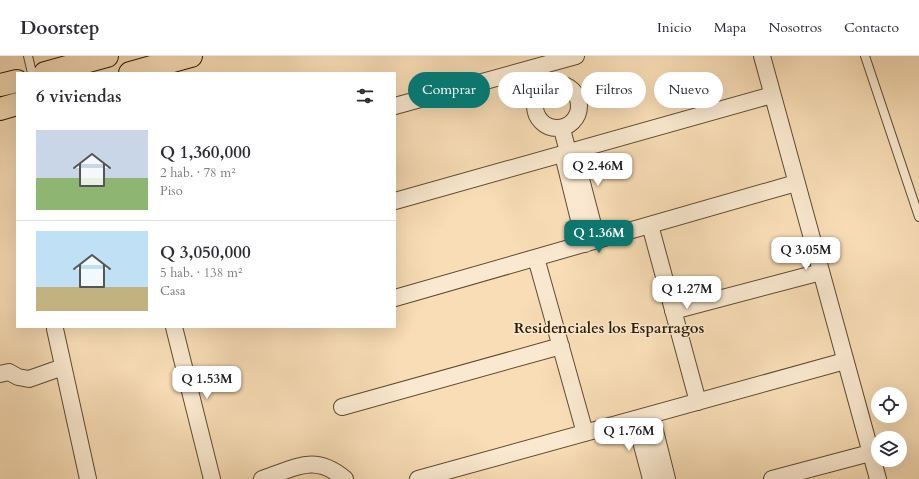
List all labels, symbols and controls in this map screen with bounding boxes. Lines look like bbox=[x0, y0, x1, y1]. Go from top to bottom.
text: Doorstep bbox=[20, 15, 100, 41]
text: Inicio bbox=[657, 18, 692, 37]
text: Mapa bbox=[714, 18, 746, 37]
text: Nosotros bbox=[768, 18, 822, 37]
text: Contacto bbox=[844, 18, 899, 37]
chip: Comprar bbox=[408, 72, 490, 108]
chip: Alquilar bbox=[498, 72, 573, 108]
chip: Filtros bbox=[581, 72, 646, 108]
chip: Nuevo bbox=[654, 72, 723, 108]
text: 6 viviendas bbox=[36, 85, 122, 108]
icon: filters bbox=[354, 85, 376, 107]
text: Q 1,360,000 bbox=[160, 141, 251, 164]
icon: home bbox=[68, 146, 116, 194]
pin: Q 2.46M bbox=[561, 153, 635, 187]
text: Q 2.46M bbox=[572, 157, 624, 175]
text: 2 hab. · 78 m² bbox=[160, 164, 236, 182]
text: Piso bbox=[160, 182, 183, 200]
pin: Q 1.36M bbox=[562, 220, 636, 254]
text: Q 1.36M bbox=[573, 224, 625, 242]
pin: Q 3.05M bbox=[769, 237, 843, 271]
text: Q 3,050,000 bbox=[160, 241, 251, 264]
text: Q 3.05M bbox=[780, 241, 832, 259]
icon: home bbox=[68, 247, 116, 295]
text: 5 hab. · 138 m² bbox=[160, 264, 242, 282]
pin: Q 1.27M bbox=[650, 276, 724, 310]
text: Q 1.27M bbox=[661, 280, 713, 298]
text: Casa bbox=[160, 282, 186, 300]
district label: Residenciales los Esparragos bbox=[514, 318, 704, 338]
pin: Q 1.53M bbox=[170, 366, 244, 400]
text: Q 1.53M bbox=[181, 370, 233, 388]
map controls bbox=[871, 387, 907, 467]
button: locate bbox=[871, 387, 907, 423]
pin: Q 1.76M bbox=[592, 418, 666, 452]
text: Q 1.76M bbox=[603, 422, 655, 440]
button: layers bbox=[871, 431, 907, 467]

